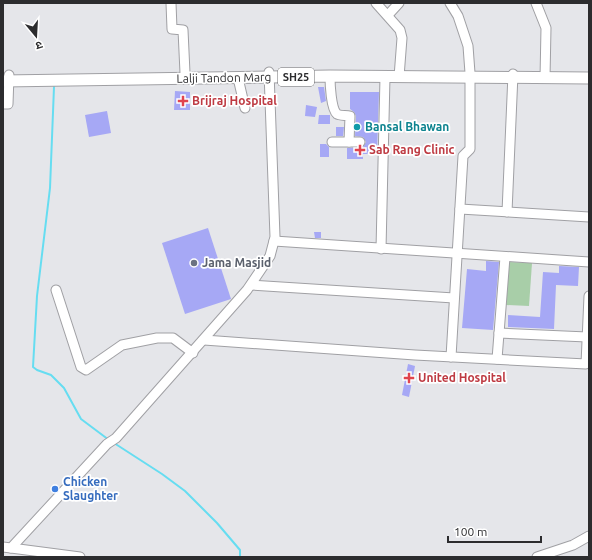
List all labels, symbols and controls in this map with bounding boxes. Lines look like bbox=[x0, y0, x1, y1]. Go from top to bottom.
north arrow bbox=[16, 16, 56, 56]
text: उ bbox=[34, 39, 44, 52]
road number: SH25 bbox=[278, 68, 314, 86]
street label: Lalji Tandon Marg bbox=[176, 70, 272, 85]
place label: Brijraj Hospital bbox=[192, 94, 277, 107]
marker: Brijraj Hospital bbox=[177, 95, 189, 107]
place label: Bansal Bhawan bbox=[365, 120, 449, 133]
marker: Bansal Bhawan bbox=[352, 122, 362, 132]
place label: Sab Rang Clinic bbox=[369, 143, 455, 156]
marker: Sab Rang Clinic bbox=[354, 144, 366, 156]
place label: Jama Masjid bbox=[202, 256, 271, 269]
marker: Jama Masjid bbox=[189, 258, 199, 268]
place label: United Hospital bbox=[418, 371, 506, 384]
marker: United Hospital bbox=[403, 372, 415, 384]
place label: Chicken Slaughter bbox=[63, 475, 118, 502]
marker: Chicken Slaughter bbox=[50, 484, 60, 494]
scale bar bbox=[448, 518, 541, 544]
text: 100 m bbox=[454, 525, 487, 538]

